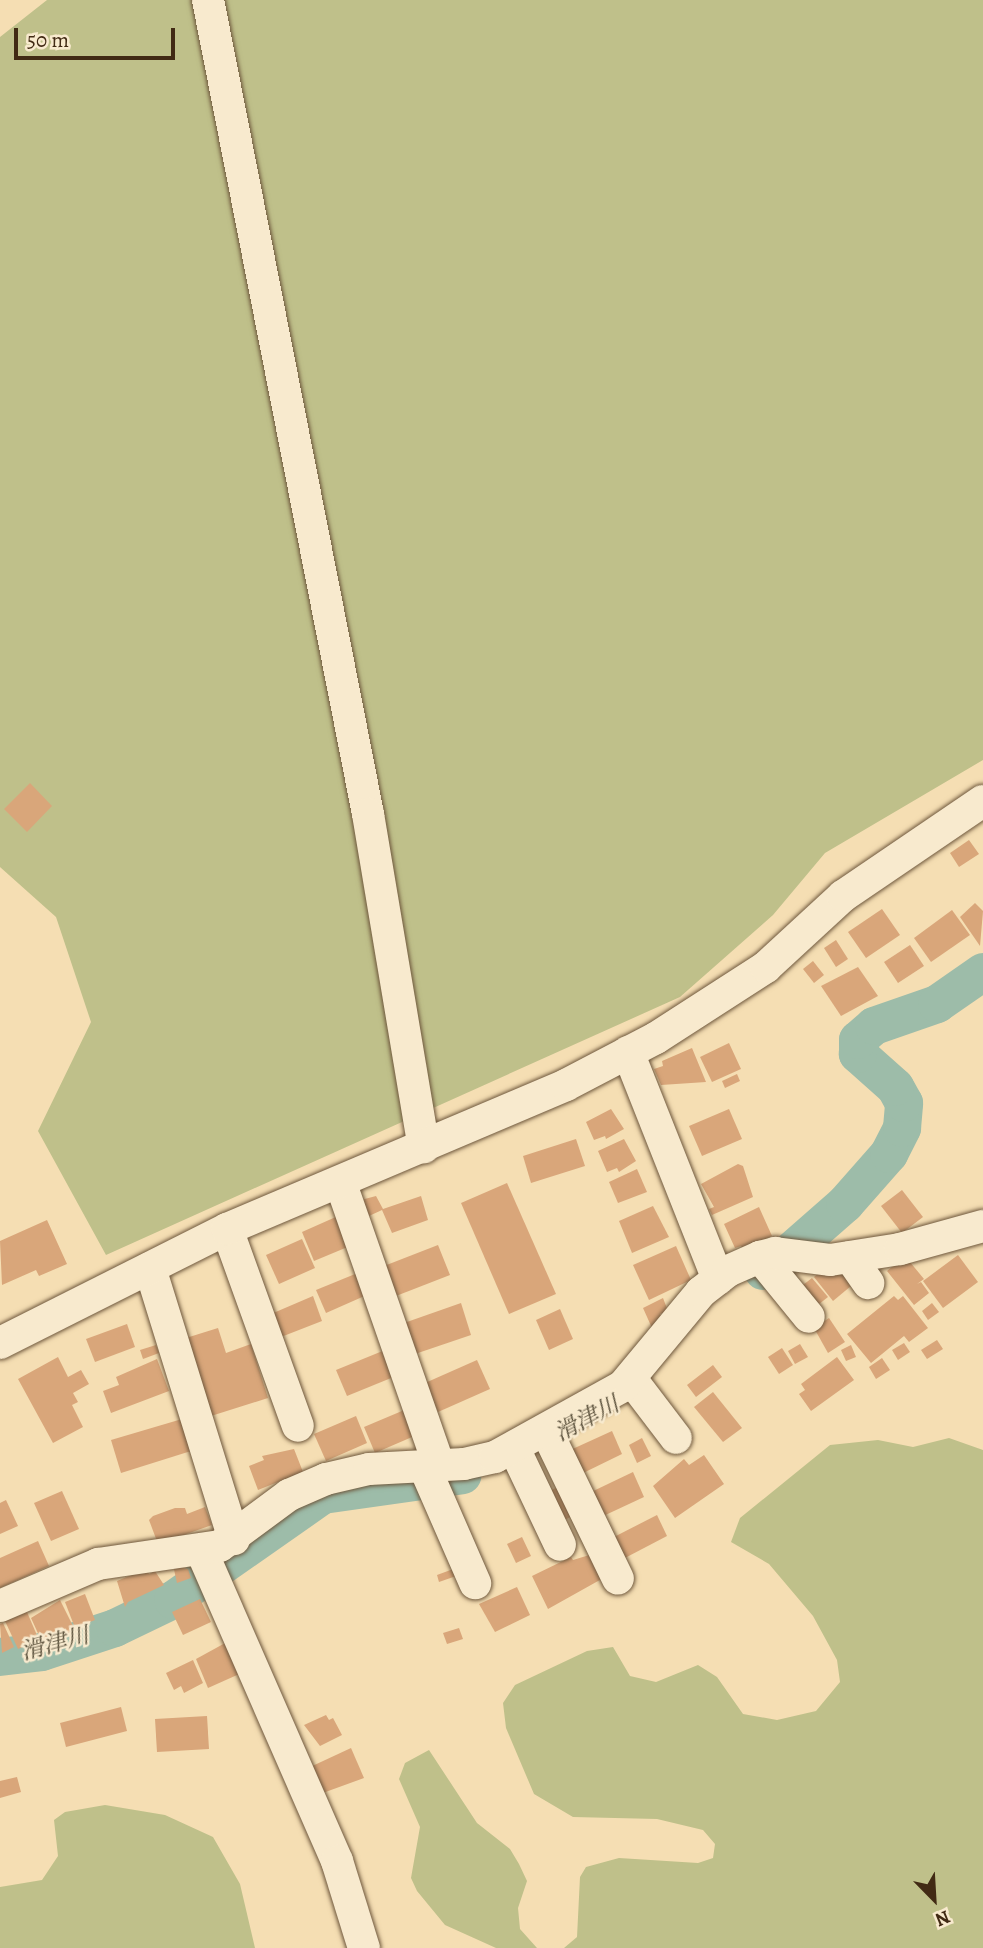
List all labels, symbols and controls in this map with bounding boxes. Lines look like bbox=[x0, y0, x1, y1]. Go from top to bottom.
scale bar bbox=[18, 14, 178, 58]
text: 50 m bbox=[27, 26, 69, 54]
water label: 滑津川 bbox=[550, 1391, 624, 1447]
water label: 滑津川 bbox=[18, 1622, 92, 1666]
north arrow bbox=[899, 1864, 969, 1934]
text: N bbox=[931, 1903, 954, 1933]

